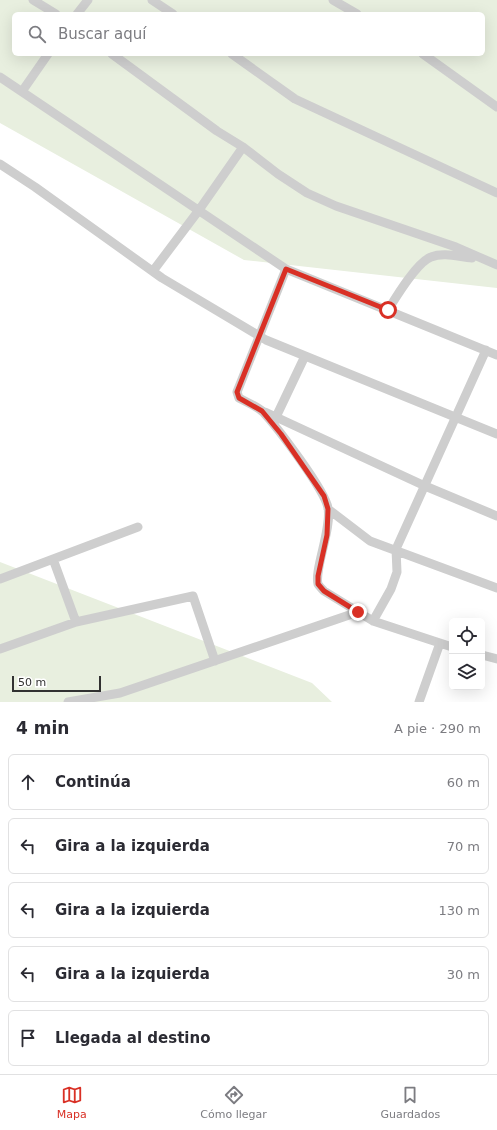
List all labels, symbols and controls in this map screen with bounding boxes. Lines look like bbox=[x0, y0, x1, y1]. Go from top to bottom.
search box bbox=[12, 12, 485, 56]
icon: search bbox=[26, 23, 48, 45]
text: Buscar aquí bbox=[58, 25, 146, 43]
route start bbox=[379, 301, 397, 319]
route end bbox=[349, 603, 367, 621]
map controls bbox=[449, 618, 485, 690]
button: locate bbox=[449, 618, 485, 654]
button: layers bbox=[449, 654, 485, 690]
scale bar bbox=[12, 674, 101, 693]
text: 50 m bbox=[18, 676, 46, 689]
text: 4 min bbox=[16, 718, 69, 738]
text: A pie · 290 m bbox=[394, 721, 481, 736]
icon: ahead bbox=[17, 771, 39, 793]
text: Continúa bbox=[55, 773, 131, 791]
text: 60 m bbox=[447, 775, 480, 790]
icon: left bbox=[17, 835, 39, 857]
text: Gira a la izquierda bbox=[55, 837, 210, 855]
text: 70 m bbox=[447, 839, 480, 854]
icon: left bbox=[17, 899, 39, 921]
text: Gira a la izquierda bbox=[55, 901, 210, 919]
text: 130 m bbox=[438, 903, 480, 918]
icon: left bbox=[17, 963, 39, 985]
text: Gira a la izquierda bbox=[55, 965, 210, 983]
text: 30 m bbox=[447, 967, 480, 982]
icon: arrive bbox=[17, 1027, 39, 1049]
text: Llegada al destino bbox=[55, 1029, 210, 1047]
tab: Mapa bbox=[57, 1084, 87, 1121]
tab: Cómo llegar bbox=[200, 1084, 267, 1121]
tab: Guardados bbox=[380, 1084, 440, 1121]

